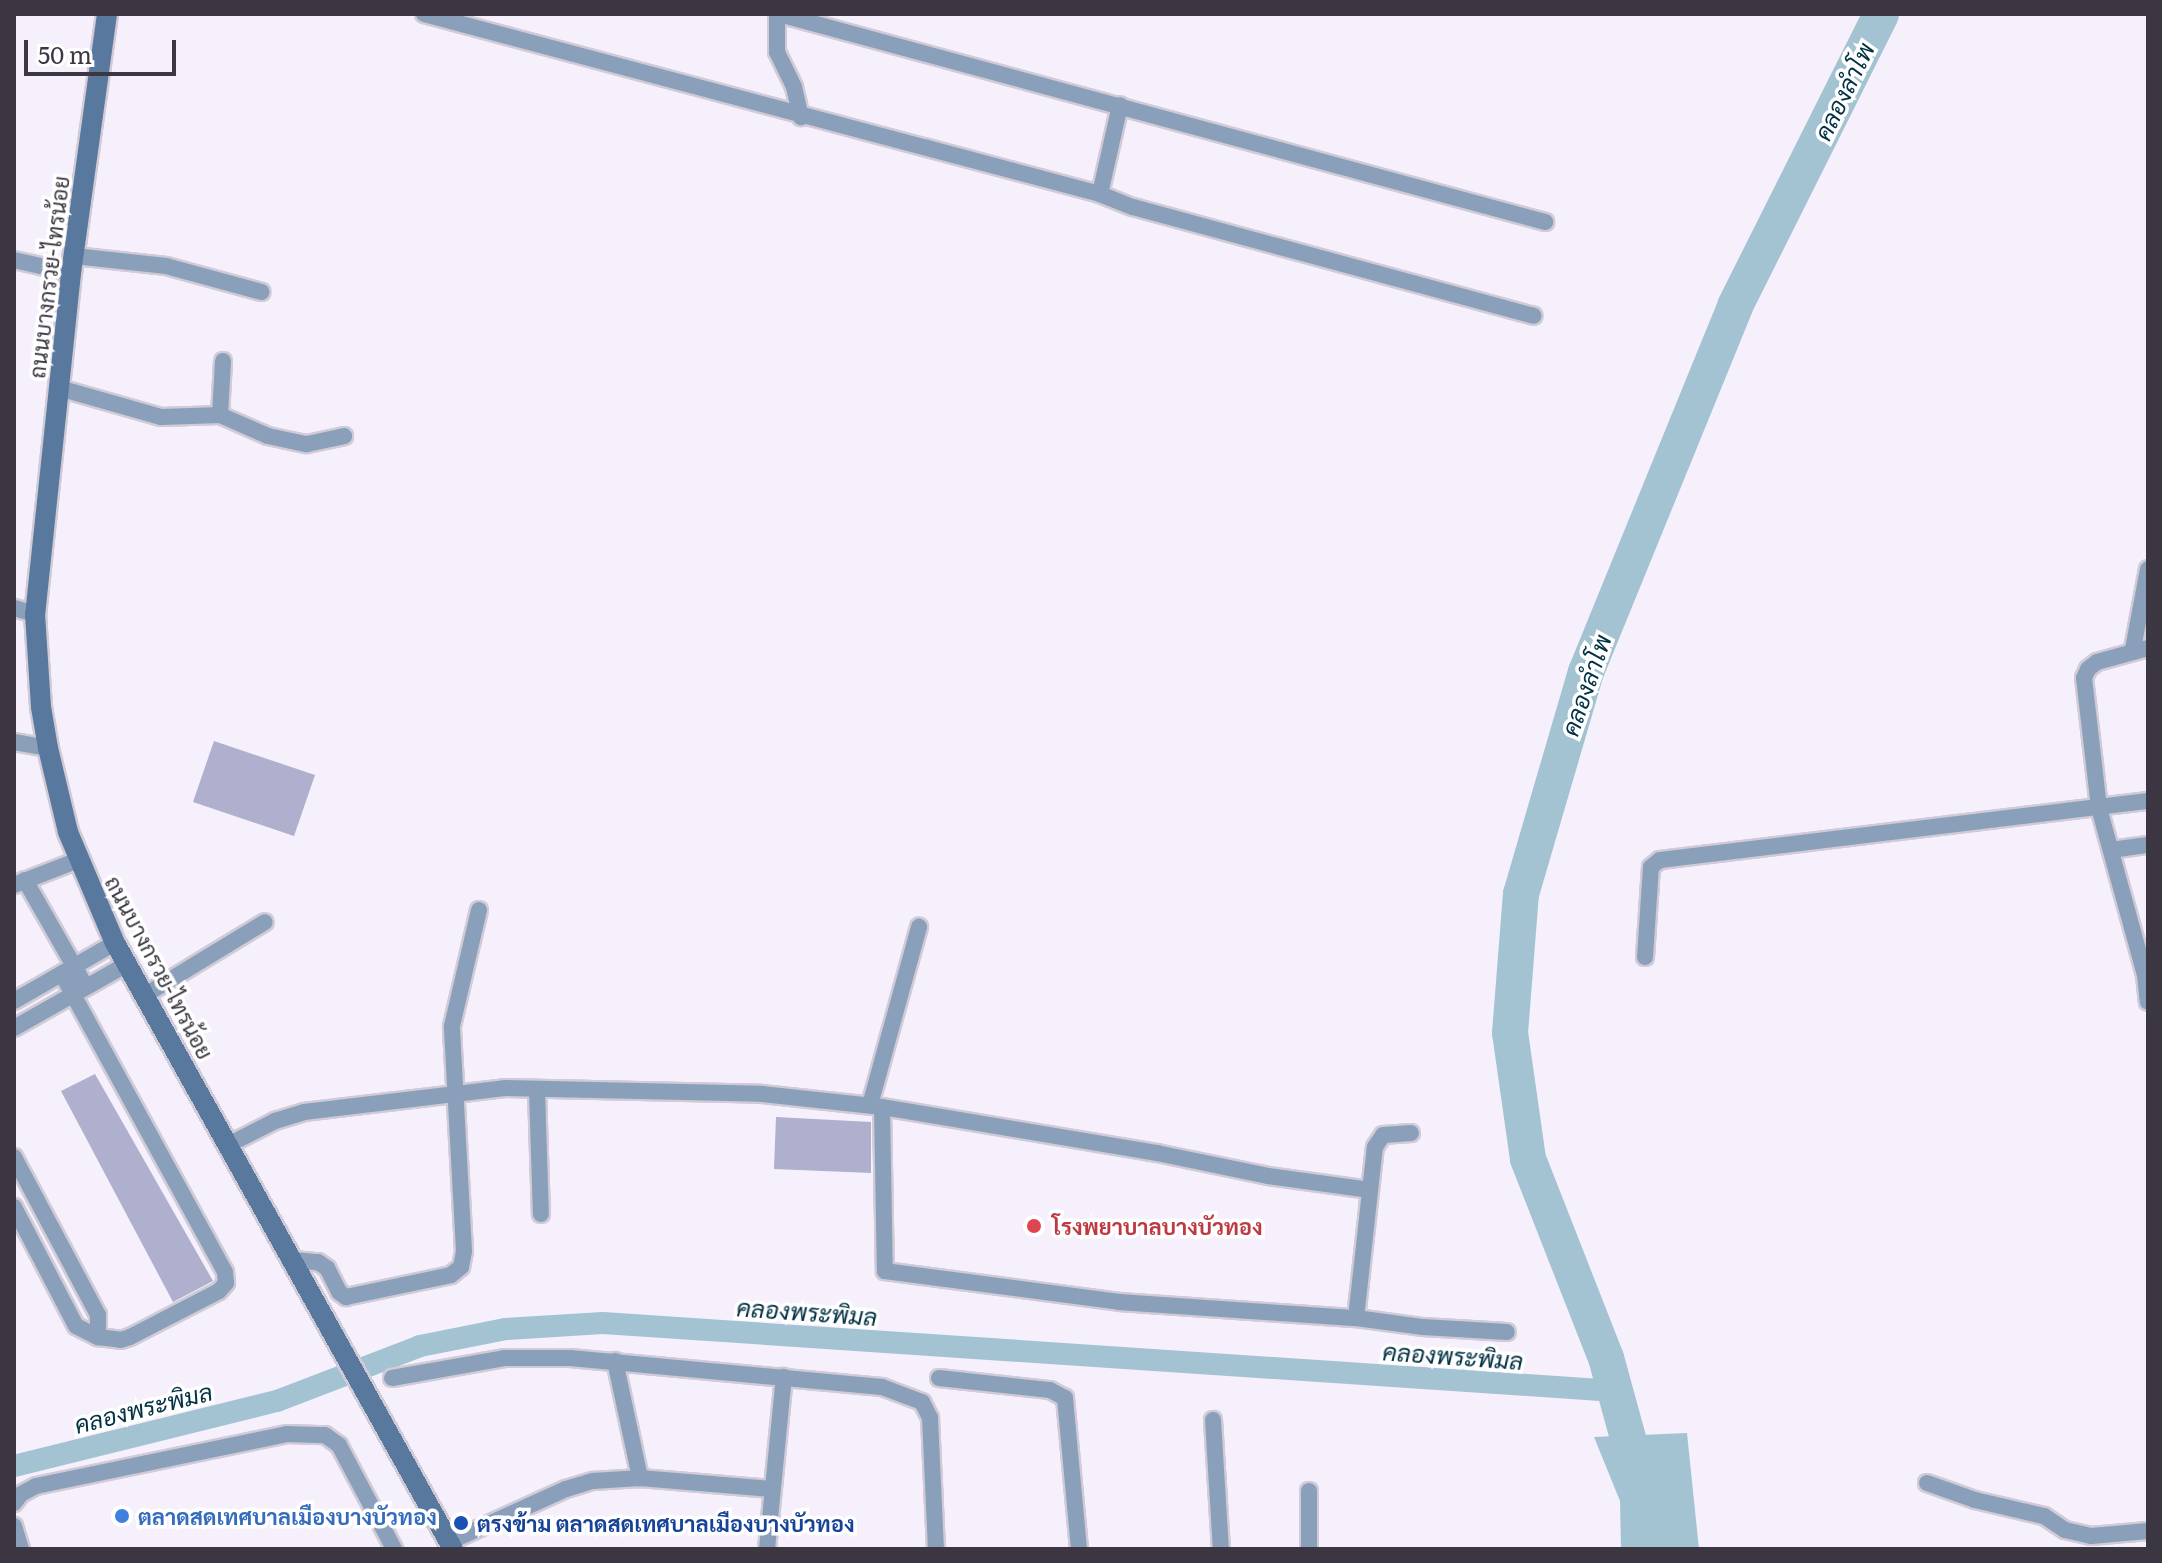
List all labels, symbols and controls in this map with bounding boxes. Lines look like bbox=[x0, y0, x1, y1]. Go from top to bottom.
scale bar bbox=[28, 24, 180, 74]
text: 50 m bbox=[38, 36, 92, 71]
water label: คลองลำโพ bbox=[1807, 37, 1879, 145]
street label: ถนนบางกรวย-ไทรน้อย bbox=[22, 174, 74, 380]
water label: คลองลำโพ bbox=[1554, 631, 1616, 739]
street label: ถนนบางกรวย-ไทรน้อย bbox=[101, 871, 219, 1063]
place label: โรงพยาบาลบางบัวทอง bbox=[1052, 1213, 1263, 1239]
marker: โรงพยาบาลบางบัวทอง bbox=[1023, 1215, 1045, 1237]
water label: คลองพระพิมล bbox=[736, 1292, 878, 1330]
water label: คลองพระพิมล bbox=[1382, 1336, 1524, 1374]
water label: คลองพระพิมล bbox=[71, 1376, 215, 1438]
place label: ตลาดสดเทศบาลเมืองบางบัวทอง bbox=[138, 1503, 437, 1529]
marker: ตลาดสดเทศบาลเมืองบางบัวทอง bbox=[113, 1507, 131, 1525]
place label: ตรงข้าม ตลาดสดเทศบาลเมืองบางบัวทอง bbox=[477, 1510, 855, 1536]
marker: ตรงข้าม ตลาดสดเทศบาลเมืองบางบัวทอง bbox=[452, 1514, 470, 1532]

